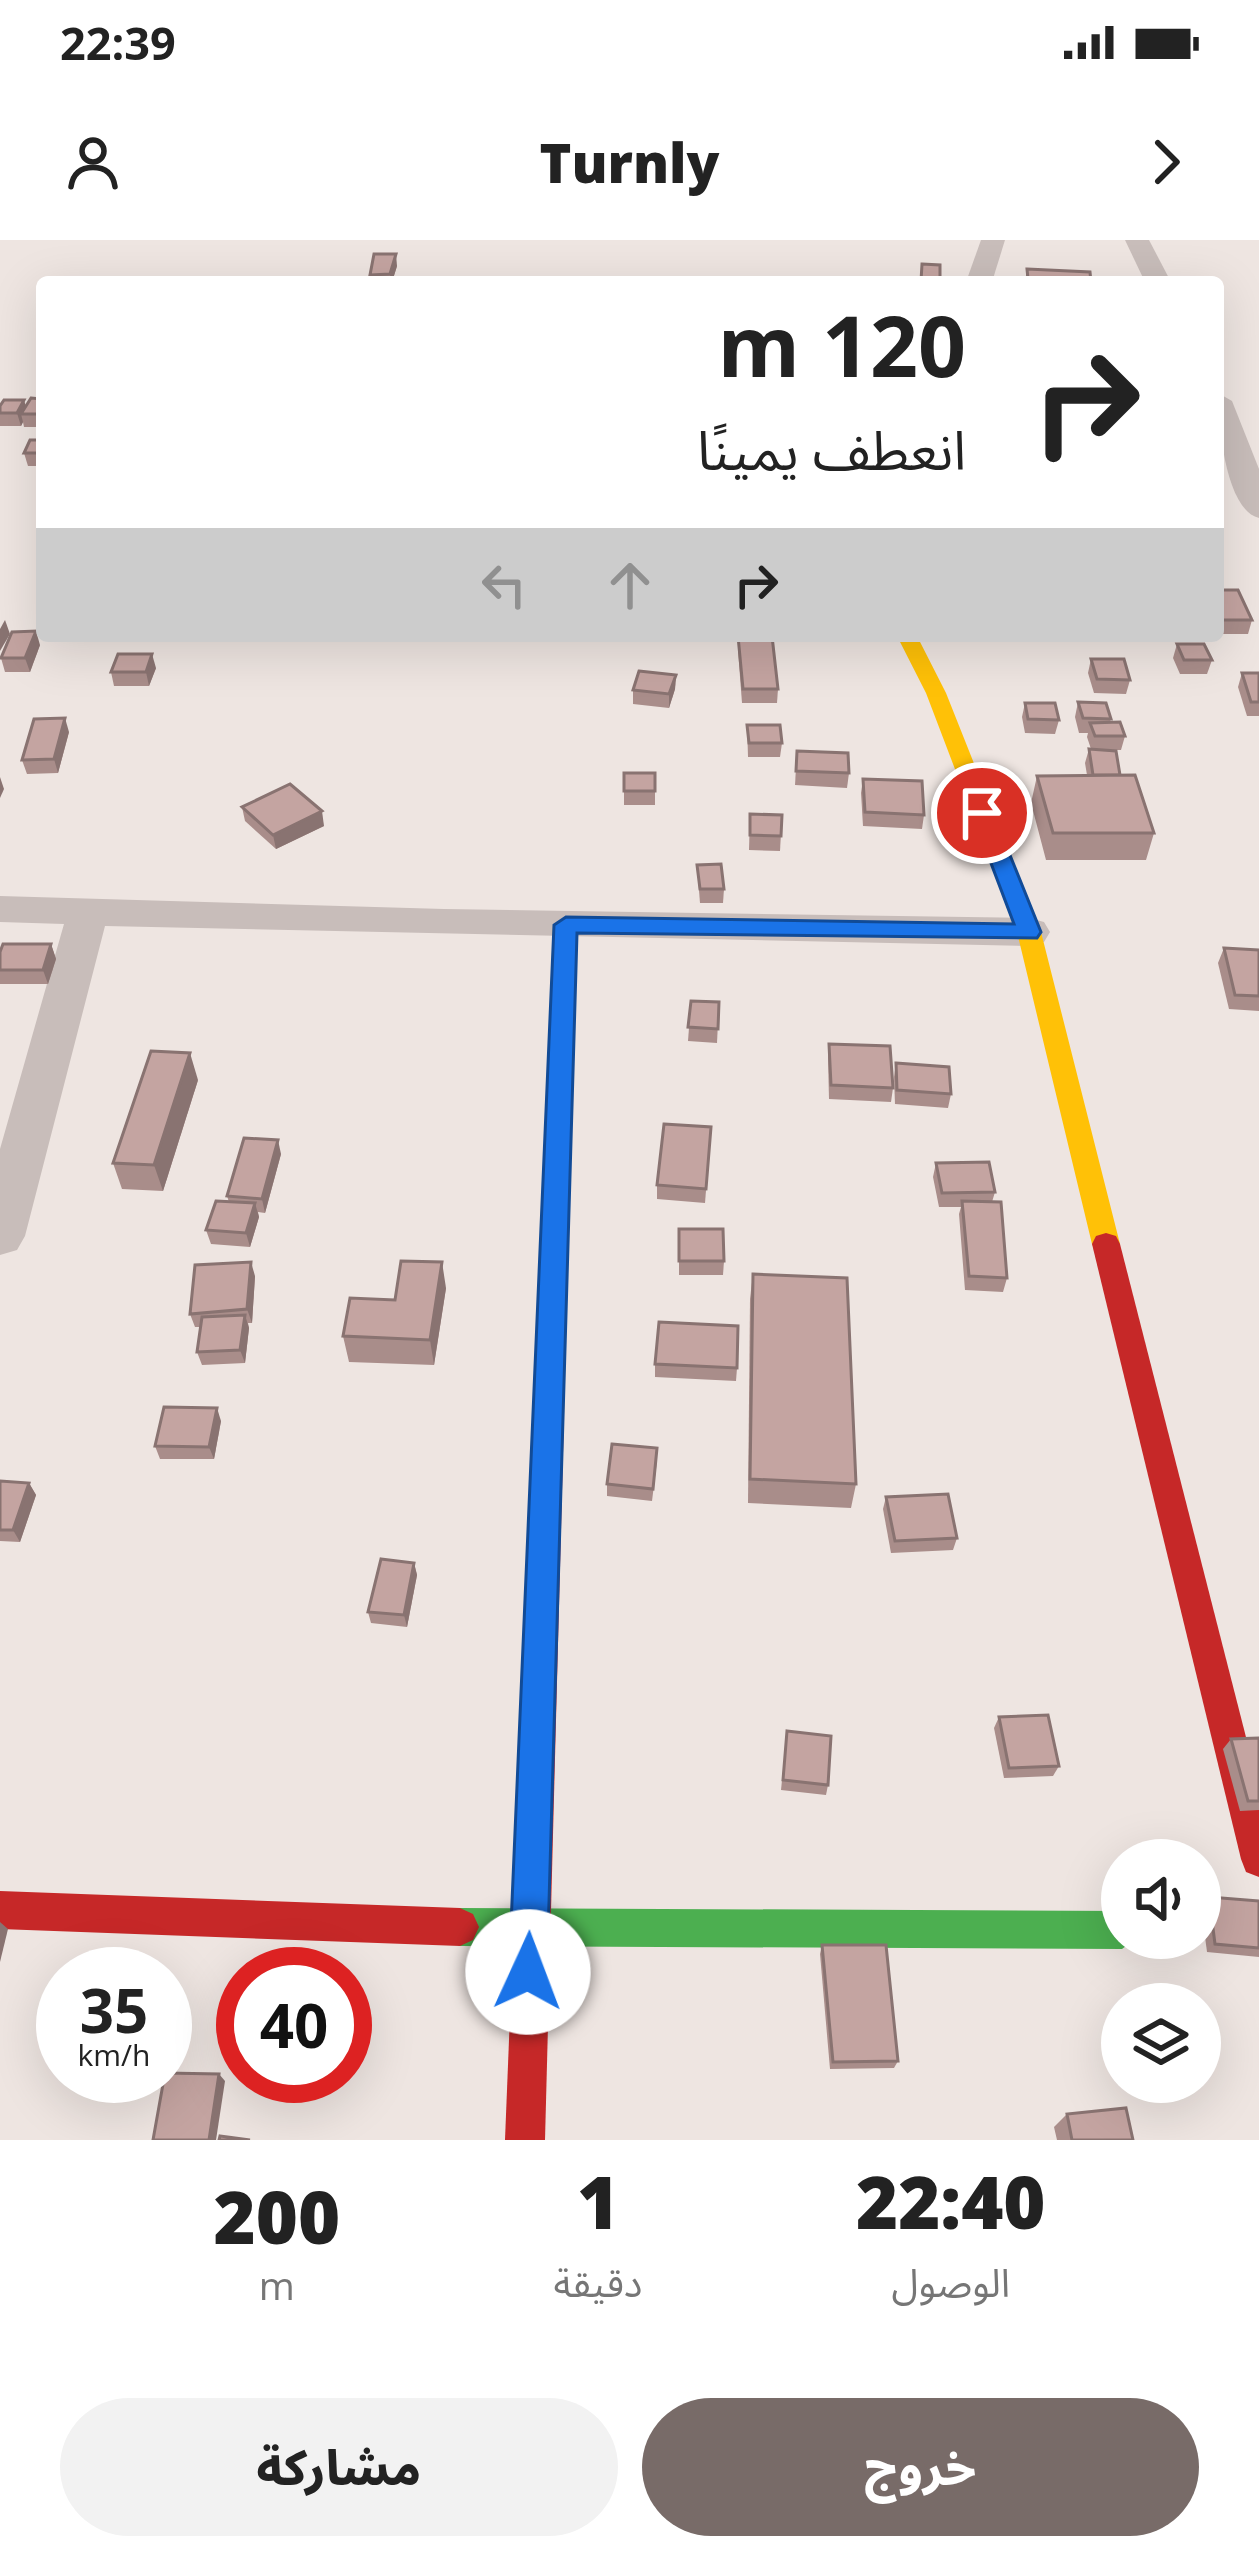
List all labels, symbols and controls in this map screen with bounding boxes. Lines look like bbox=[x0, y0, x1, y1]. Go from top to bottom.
text: 22:39 bbox=[60, 12, 176, 73]
text: Turnly bbox=[540, 125, 720, 199]
icon: person bbox=[60, 129, 126, 195]
icon: forward bbox=[1133, 129, 1199, 195]
text: 120 m bbox=[718, 287, 966, 402]
icon: right bbox=[1008, 324, 1164, 480]
text: انعطف يمينًا bbox=[697, 412, 966, 486]
icon: left bbox=[471, 552, 537, 618]
icon: ahead bbox=[597, 552, 663, 618]
icon: right bbox=[723, 552, 789, 618]
pin bbox=[931, 762, 1033, 864]
icon: arrive bbox=[949, 780, 1015, 846]
map controls bbox=[1101, 1839, 1221, 2103]
button: sound bbox=[1101, 1839, 1221, 1959]
position arrow bbox=[465, 1909, 591, 2035]
speed limit sign: 40 bbox=[216, 1947, 372, 2103]
text: 35 bbox=[80, 1969, 148, 2051]
button: layers bbox=[1101, 1983, 1221, 2103]
text: km/h bbox=[78, 2034, 150, 2075]
text: 1 bbox=[577, 2152, 619, 2250]
text: 22:40 bbox=[856, 2152, 1046, 2250]
text: 200 bbox=[214, 2167, 340, 2265]
text: دقيقة bbox=[554, 2255, 642, 2308]
text: الوصول bbox=[891, 2255, 1010, 2308]
text: m bbox=[259, 2258, 295, 2311]
button: مشاركة bbox=[60, 2398, 618, 2536]
button: خروج bbox=[642, 2398, 1199, 2536]

